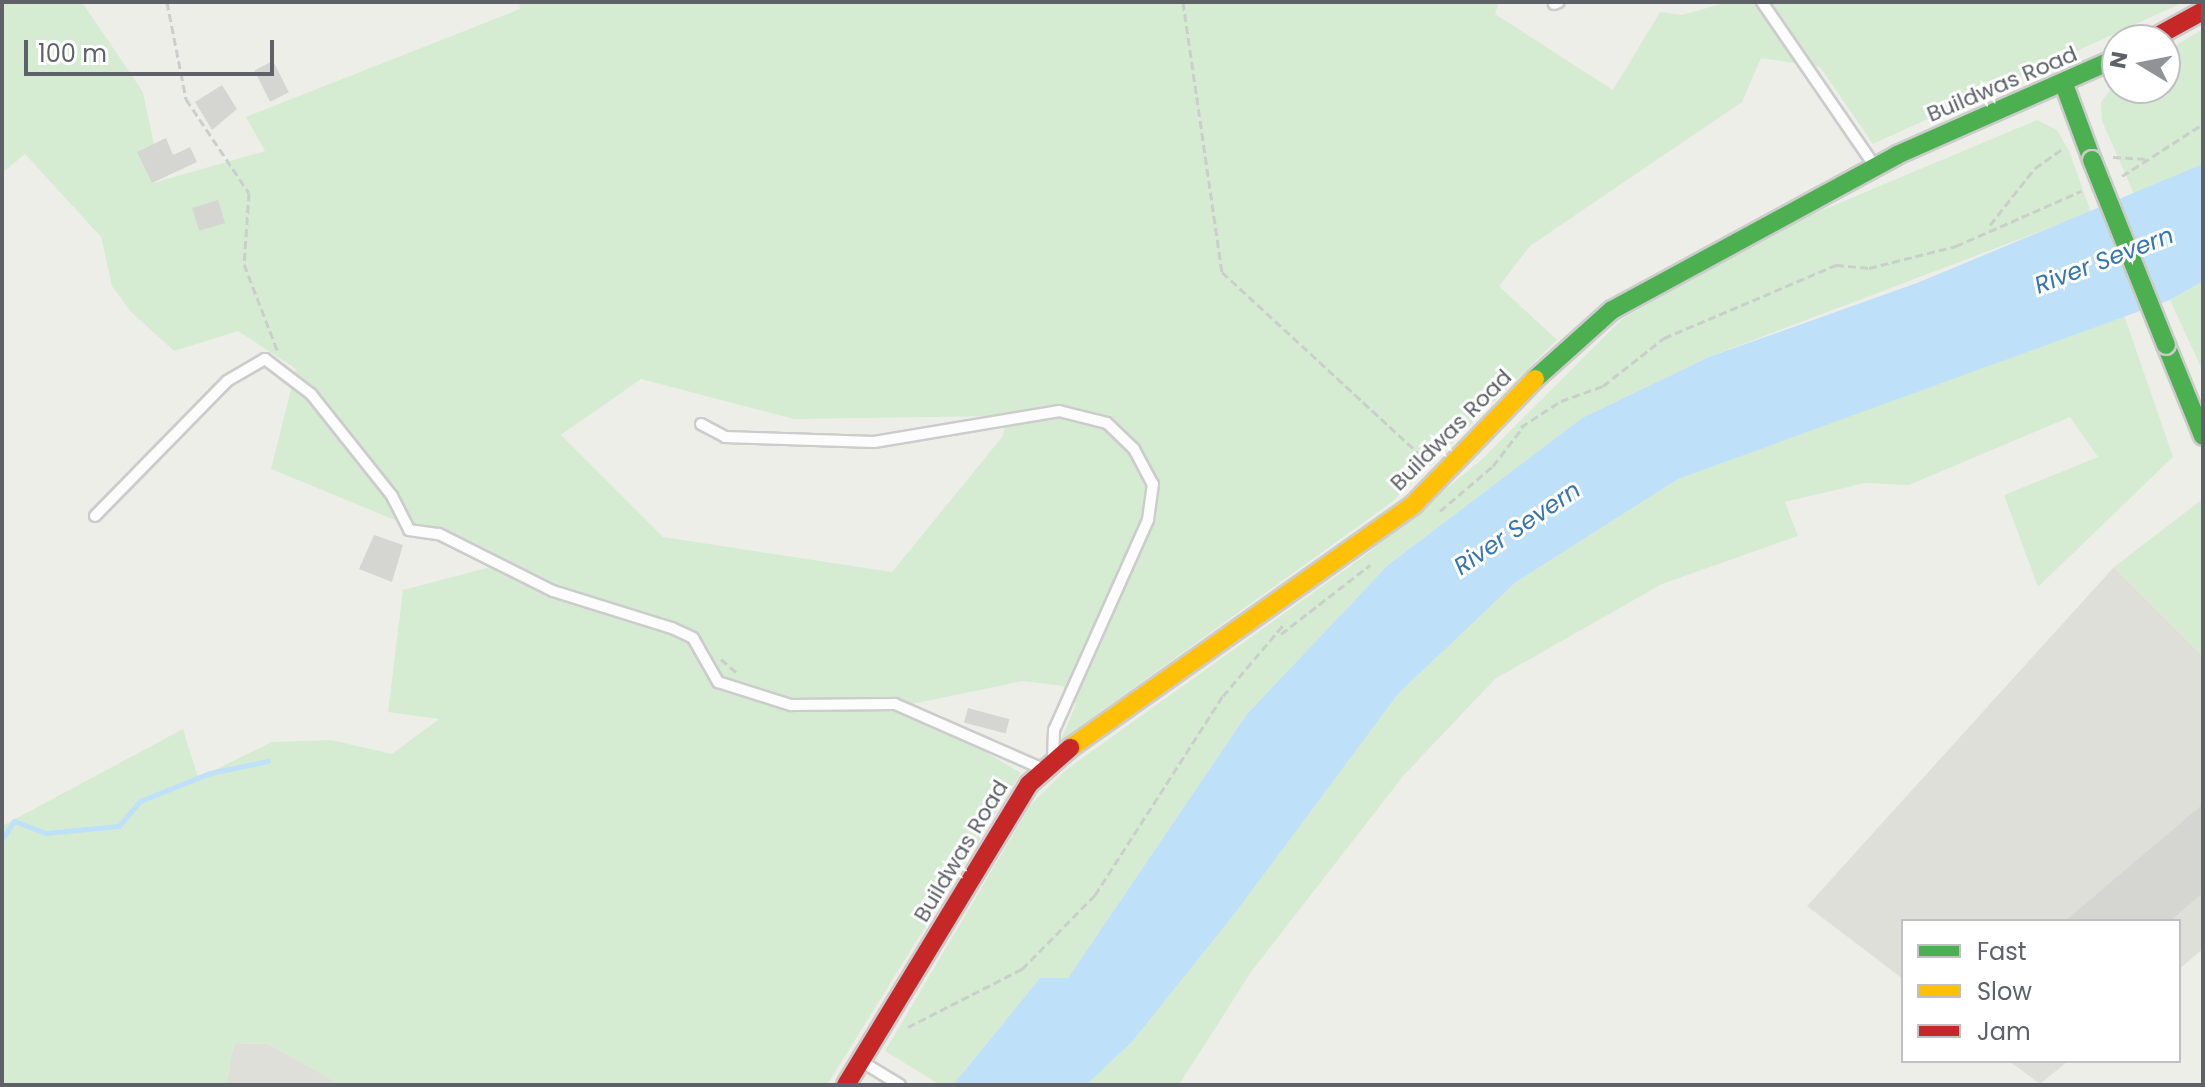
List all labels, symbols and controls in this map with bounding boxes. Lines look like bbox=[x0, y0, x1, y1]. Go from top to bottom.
scale bar bbox=[28, 24, 278, 74]
north arrow bbox=[2101, 24, 2181, 104]
text: 100 m bbox=[38, 37, 107, 70]
street label: Buildwas Road bbox=[1923, 40, 2081, 128]
text: N bbox=[2102, 49, 2136, 71]
water label: River Severn bbox=[2030, 220, 2178, 300]
street label: Buildwas Road bbox=[1385, 364, 1517, 496]
water label: River Severn bbox=[1448, 475, 1586, 581]
street label: Buildwas Road bbox=[908, 775, 1014, 927]
legend bbox=[1901, 919, 2181, 1063]
text: Fast bbox=[1977, 935, 2027, 968]
text: Slow bbox=[1977, 975, 2032, 1008]
text: Jam bbox=[1977, 1015, 2031, 1048]

